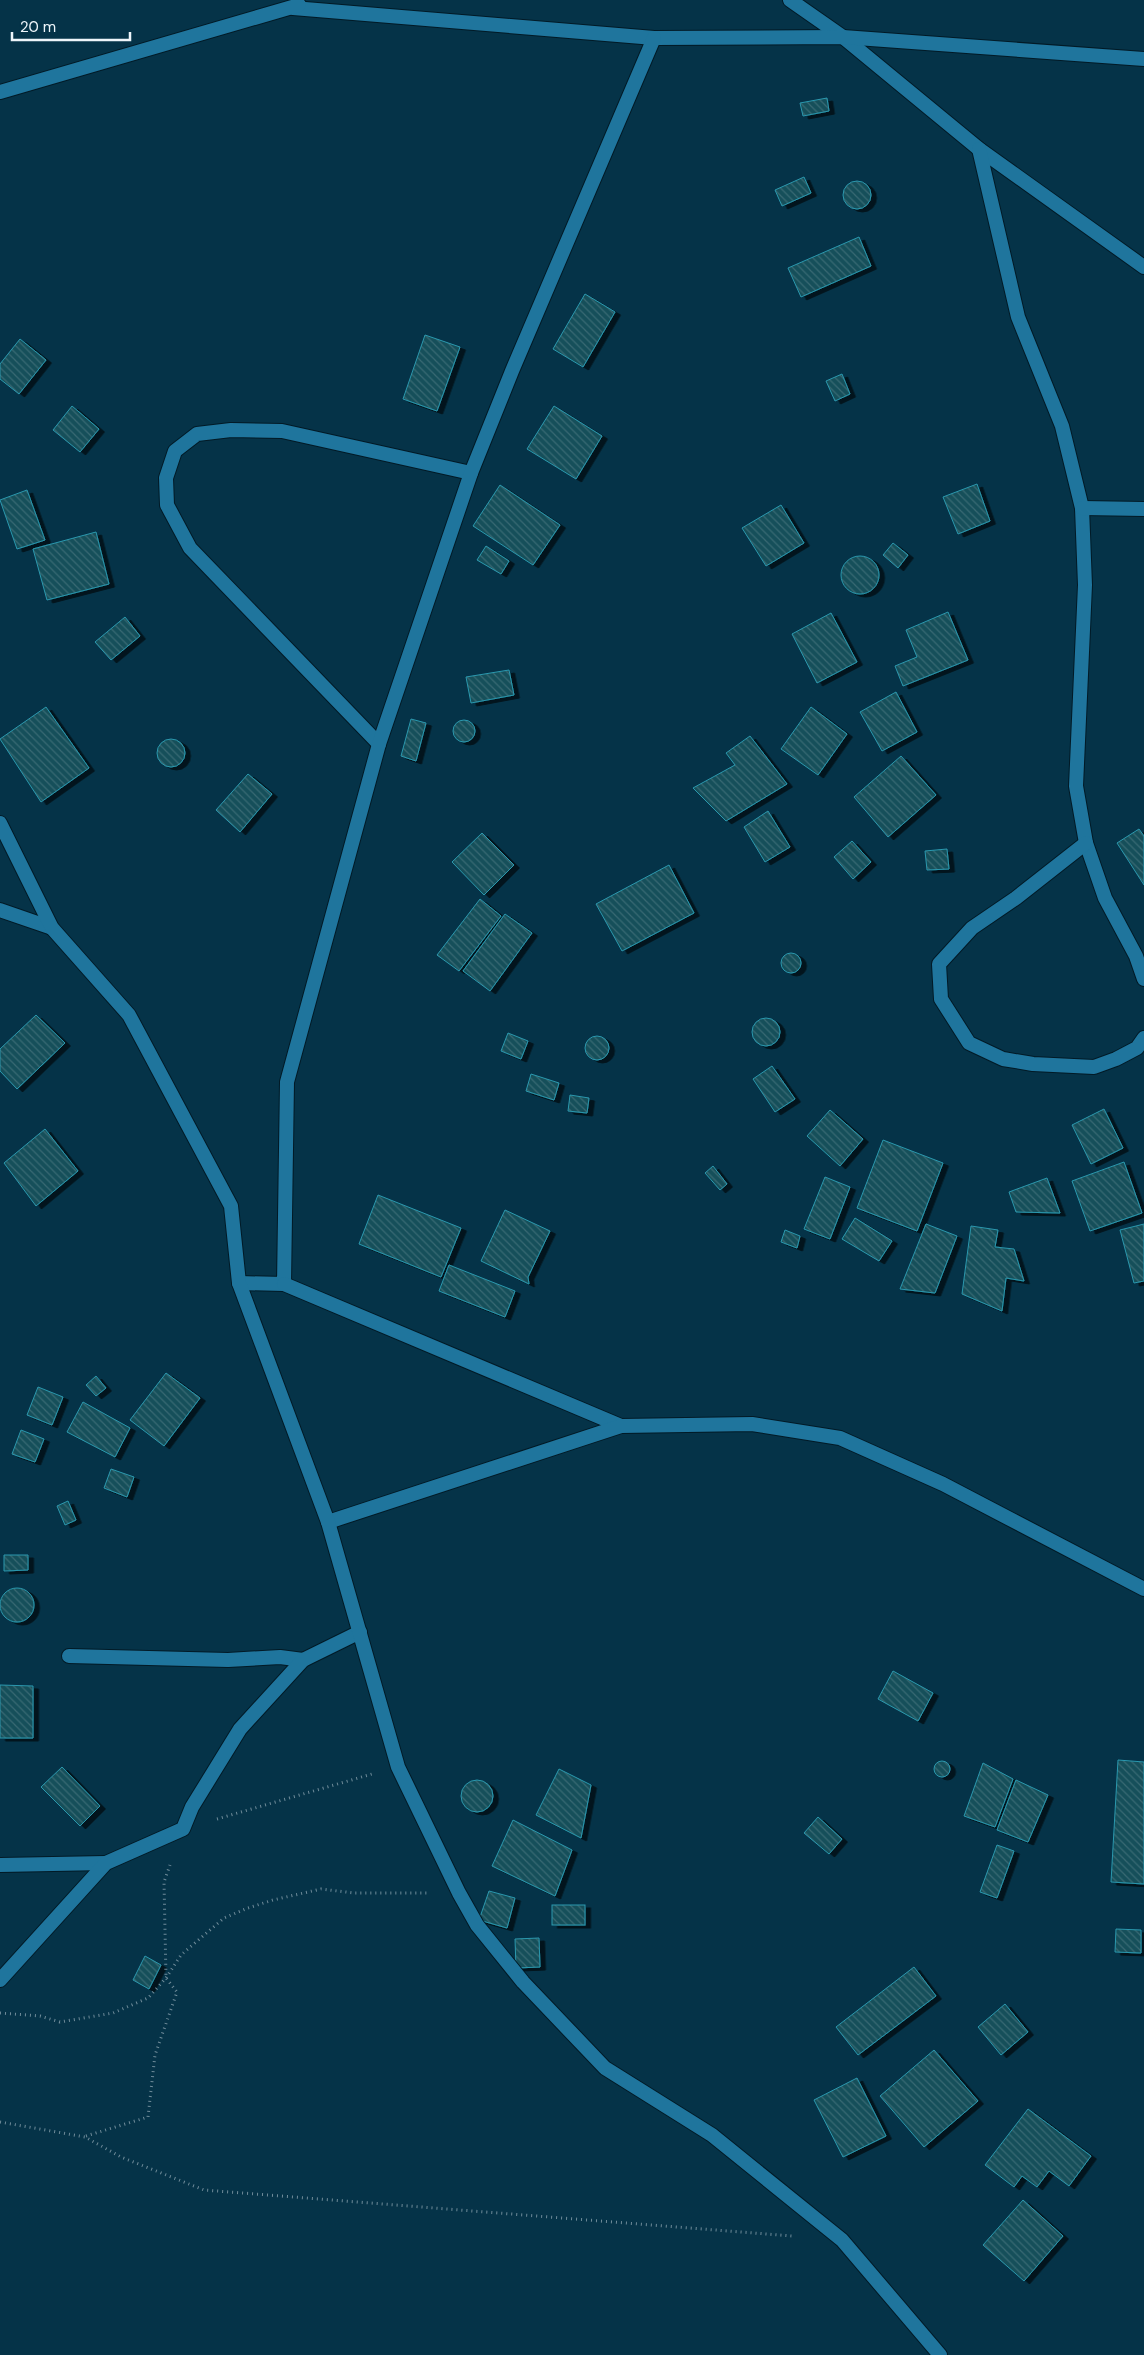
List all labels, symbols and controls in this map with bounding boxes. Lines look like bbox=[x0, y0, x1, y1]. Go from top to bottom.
scale bar bbox=[12, 10, 130, 42]
text: 20 m bbox=[20, 17, 56, 37]

